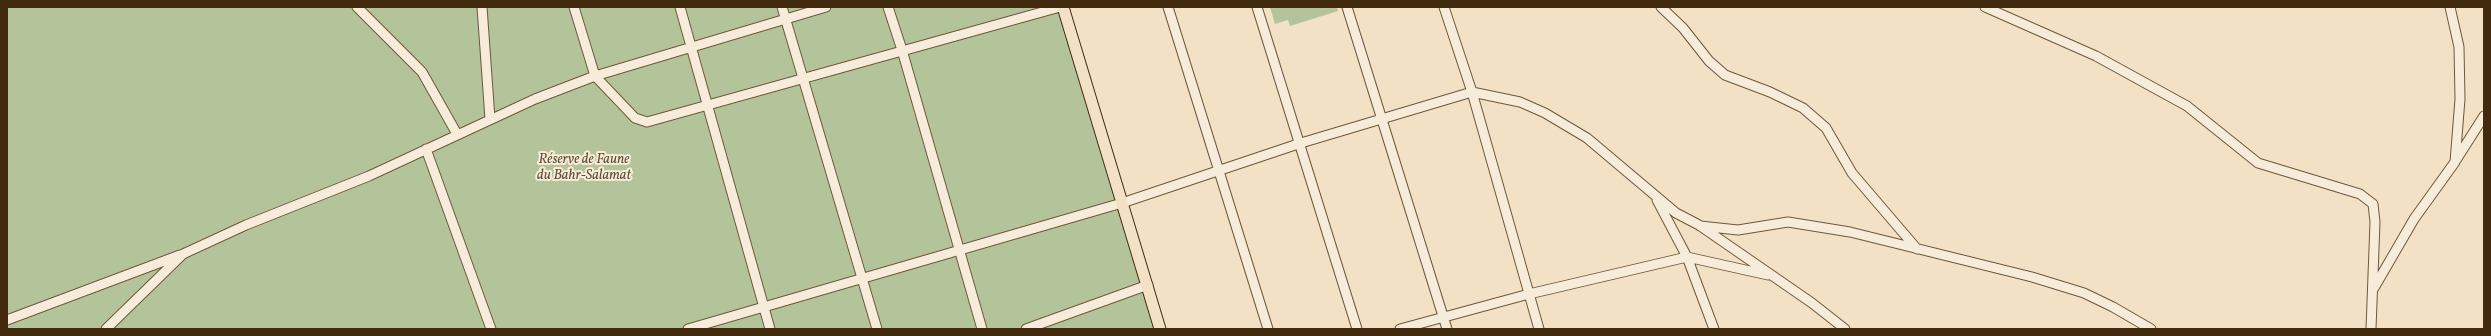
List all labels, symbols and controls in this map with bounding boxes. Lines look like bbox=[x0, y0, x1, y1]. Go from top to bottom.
park label: Réserve de Faune du Bahr-Salamat bbox=[537, 152, 631, 184]

